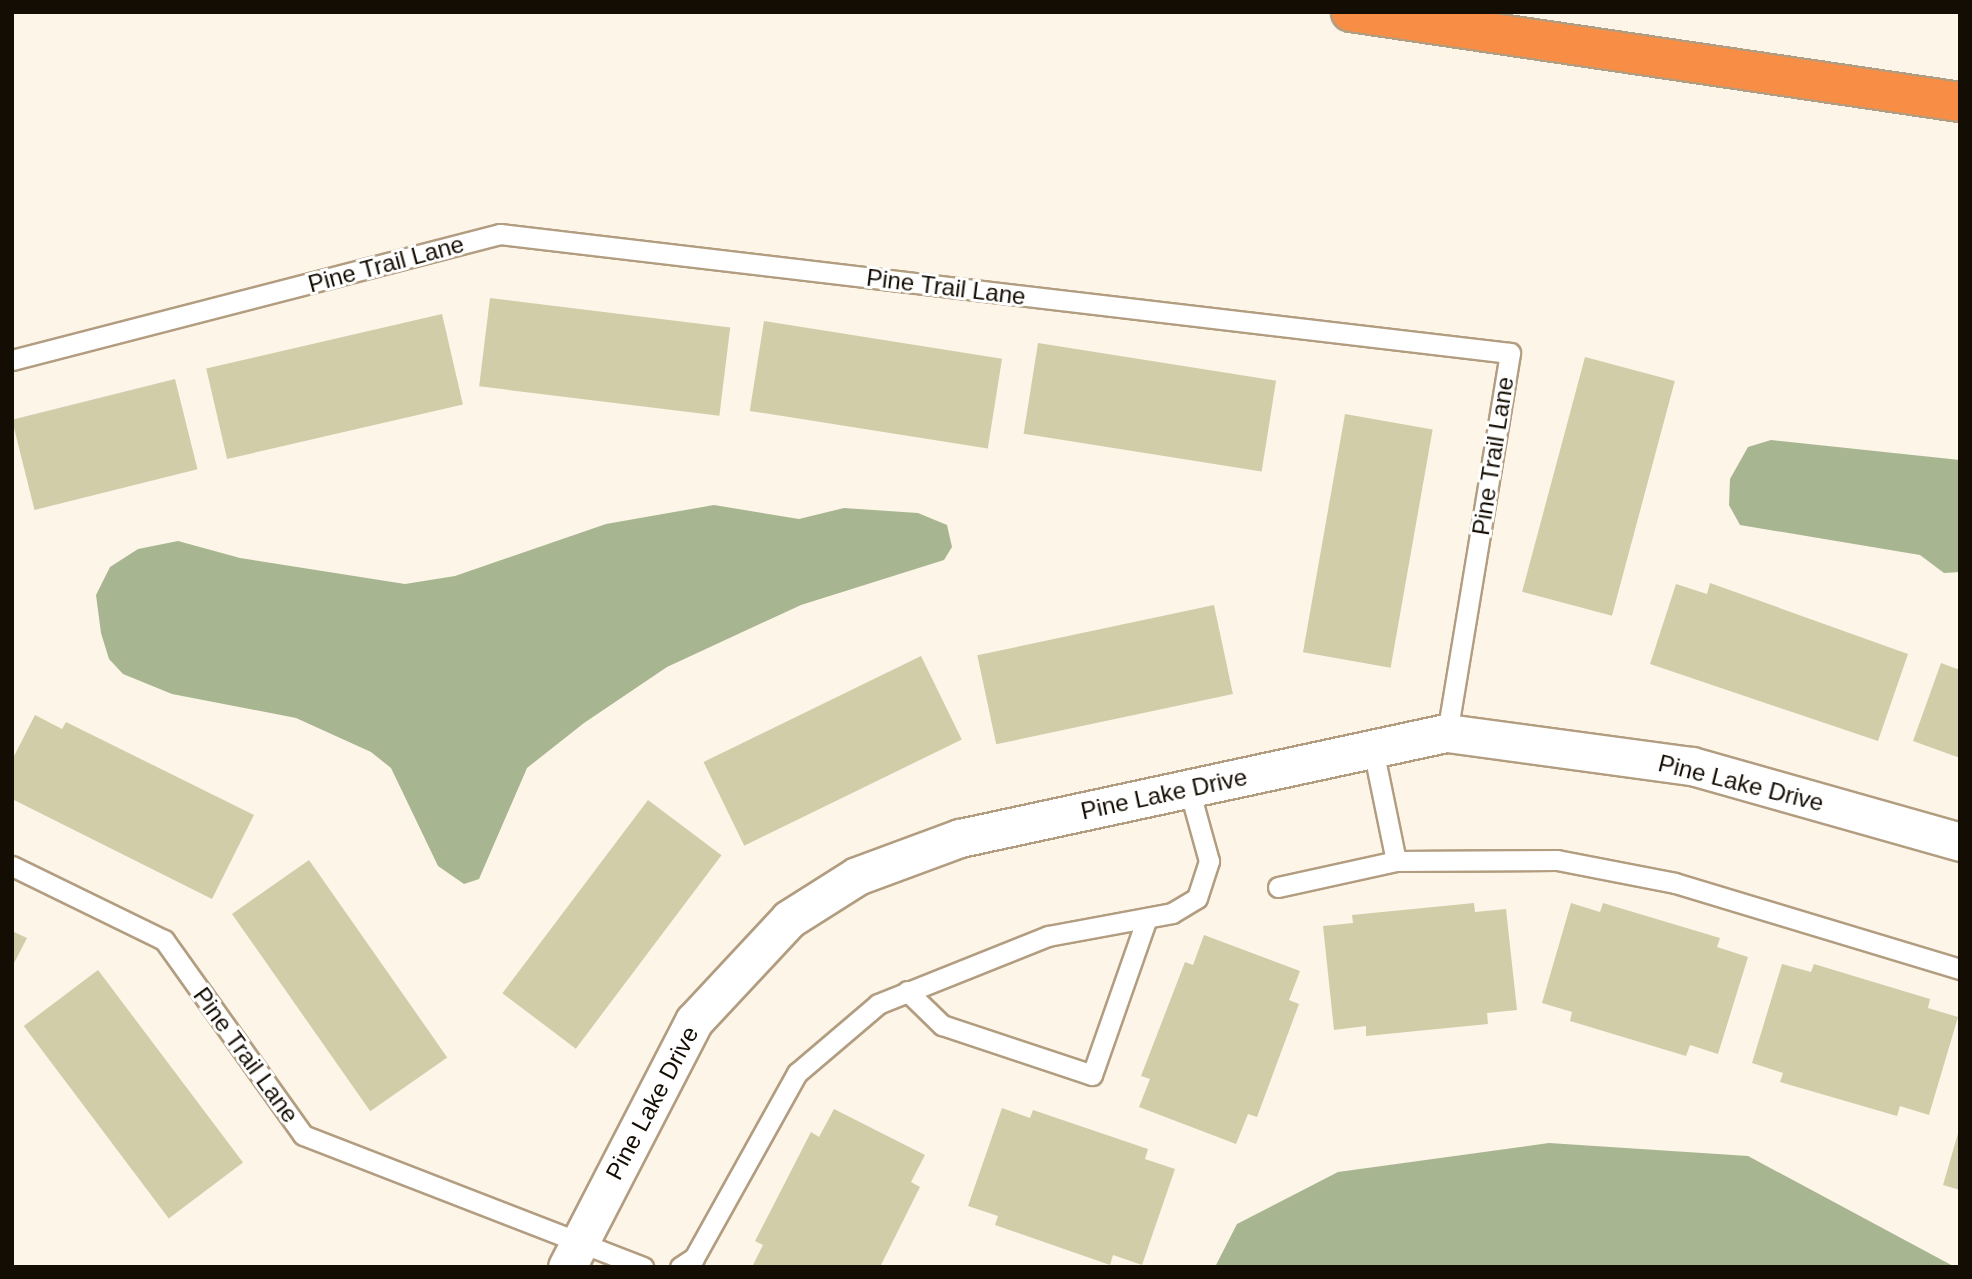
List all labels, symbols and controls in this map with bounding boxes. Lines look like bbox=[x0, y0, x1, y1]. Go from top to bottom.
street label: Pine Trail Lane bbox=[305, 229, 467, 299]
street label: Pine Trail Lane bbox=[865, 263, 1027, 311]
street label: Pine Trail Lane bbox=[1466, 374, 1520, 538]
street label: Pine Lake Drive bbox=[1655, 749, 1827, 817]
street label: Pine Lake Drive bbox=[1078, 762, 1250, 826]
street label: Pine Trail Lane bbox=[187, 982, 305, 1128]
street label: Pine Lake Drive bbox=[600, 1021, 704, 1185]

